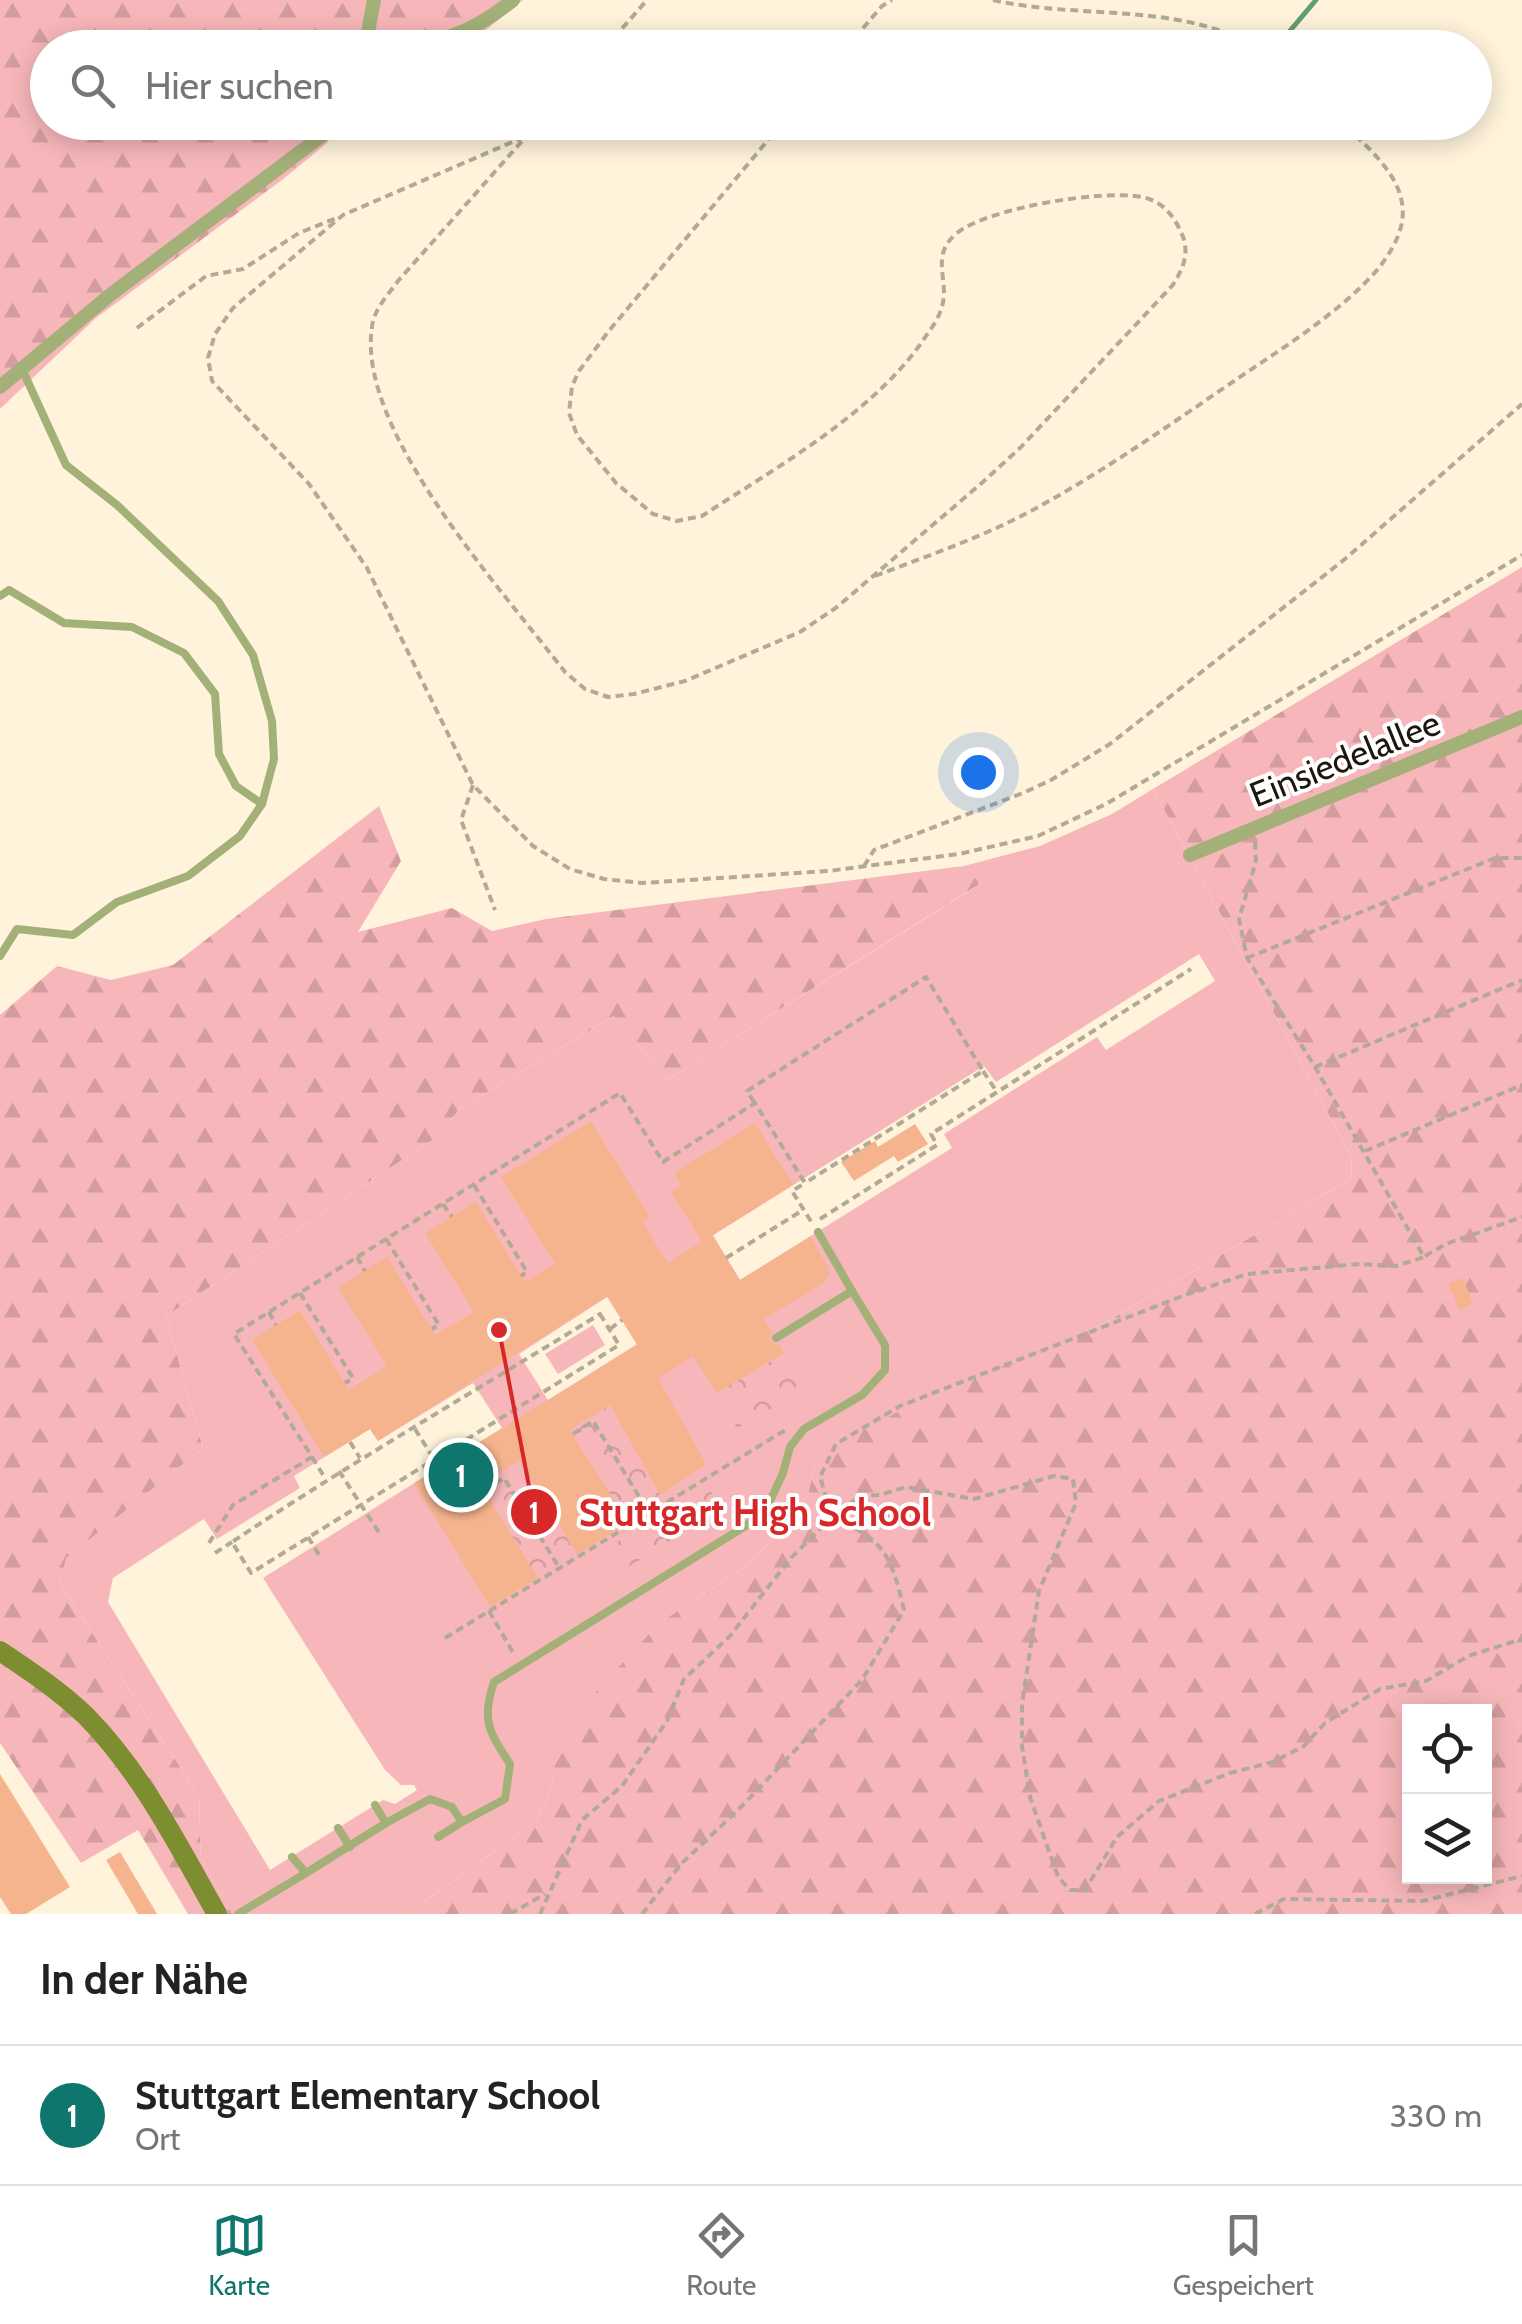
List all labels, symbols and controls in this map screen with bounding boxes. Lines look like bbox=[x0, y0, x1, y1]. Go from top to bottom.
search box bbox=[30, 30, 1492, 140]
icon: search bbox=[65, 58, 120, 113]
text: Hier suchen bbox=[145, 62, 334, 109]
street label: Einsiedelallee bbox=[1243, 701, 1446, 816]
your location bbox=[953, 747, 1004, 798]
pin: 1 bbox=[428, 1438, 494, 1512]
callout: Stuttgart High School bbox=[509, 1478, 951, 1546]
text: Stuttgart High School bbox=[579, 1489, 931, 1536]
text: 1 bbox=[528, 1494, 540, 1531]
map controls bbox=[1402, 1704, 1492, 1884]
button: locate bbox=[1402, 1704, 1492, 1794]
button: layers bbox=[1402, 1794, 1492, 1884]
text: In der Nähe bbox=[40, 1953, 248, 2005]
text: Stuttgart Elementary School bbox=[135, 2072, 600, 2119]
text: 1 bbox=[67, 2096, 78, 2135]
text: 330 m bbox=[1390, 2096, 1482, 2135]
text: Ort bbox=[135, 2119, 180, 2158]
tab: Karte bbox=[208, 2208, 270, 2302]
tab: Route bbox=[686, 2208, 756, 2302]
tab: Gespeichert bbox=[1173, 2208, 1314, 2302]

